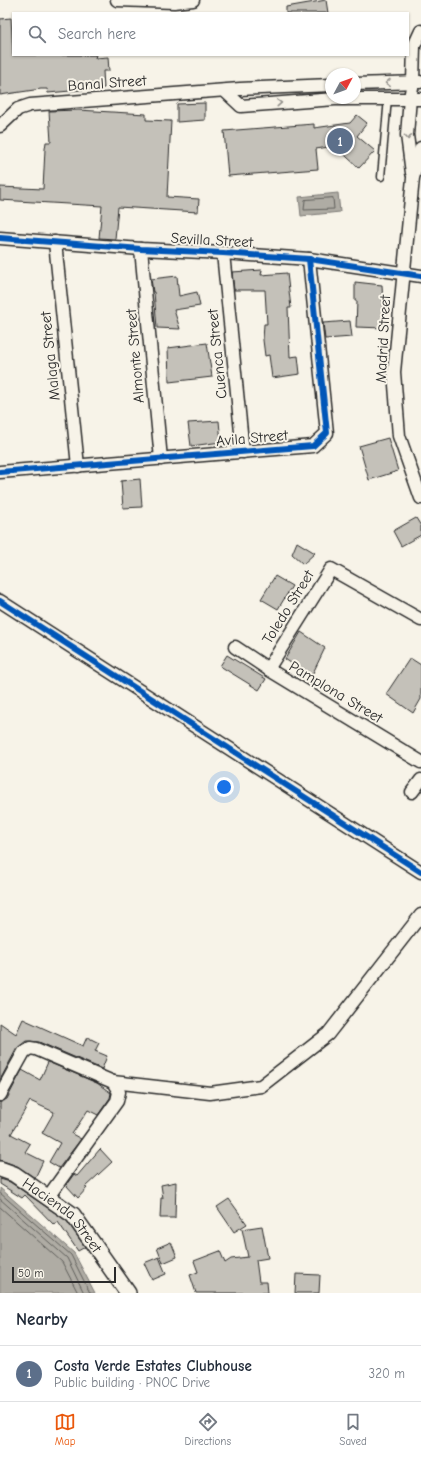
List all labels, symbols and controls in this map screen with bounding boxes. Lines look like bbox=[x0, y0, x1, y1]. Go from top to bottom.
search box bbox=[12, 12, 409, 56]
icon: search bbox=[26, 23, 48, 45]
text: Search here bbox=[58, 25, 136, 43]
north arrow bbox=[325, 68, 361, 104]
street label: Banal Street bbox=[67, 71, 148, 95]
one-way arrow bbox=[385, 78, 391, 87]
one-way arrow bbox=[276, 99, 282, 108]
pin: 1 bbox=[327, 126, 353, 156]
one-way arrow bbox=[403, 134, 412, 140]
street label: Sevilla Street bbox=[170, 229, 254, 251]
street label: Madrid Street bbox=[372, 294, 394, 383]
street label: Almonte Street bbox=[122, 307, 148, 404]
street label: Cuenca Street bbox=[203, 307, 231, 400]
street label: Malaga Street bbox=[36, 310, 64, 401]
street label: Avila Street bbox=[215, 426, 289, 450]
street label: Toledo Street bbox=[258, 566, 318, 647]
street label: Pamplona Street bbox=[286, 657, 387, 727]
your location bbox=[214, 777, 234, 797]
street label: Hacienda Street bbox=[19, 1174, 106, 1257]
scale bar bbox=[12, 1265, 116, 1284]
text: 50 m bbox=[18, 1267, 43, 1280]
text: Nearby bbox=[16, 1310, 67, 1329]
text: Costa Verde Estates Clubhouse bbox=[54, 1357, 252, 1375]
text: 1 bbox=[26, 1366, 32, 1381]
text: 320 m bbox=[369, 1366, 405, 1381]
text: Public building · PNOC Drive bbox=[54, 1375, 210, 1390]
tab: Map bbox=[54, 1411, 76, 1448]
tab: Directions bbox=[184, 1411, 231, 1448]
tab: Saved bbox=[339, 1411, 367, 1448]

